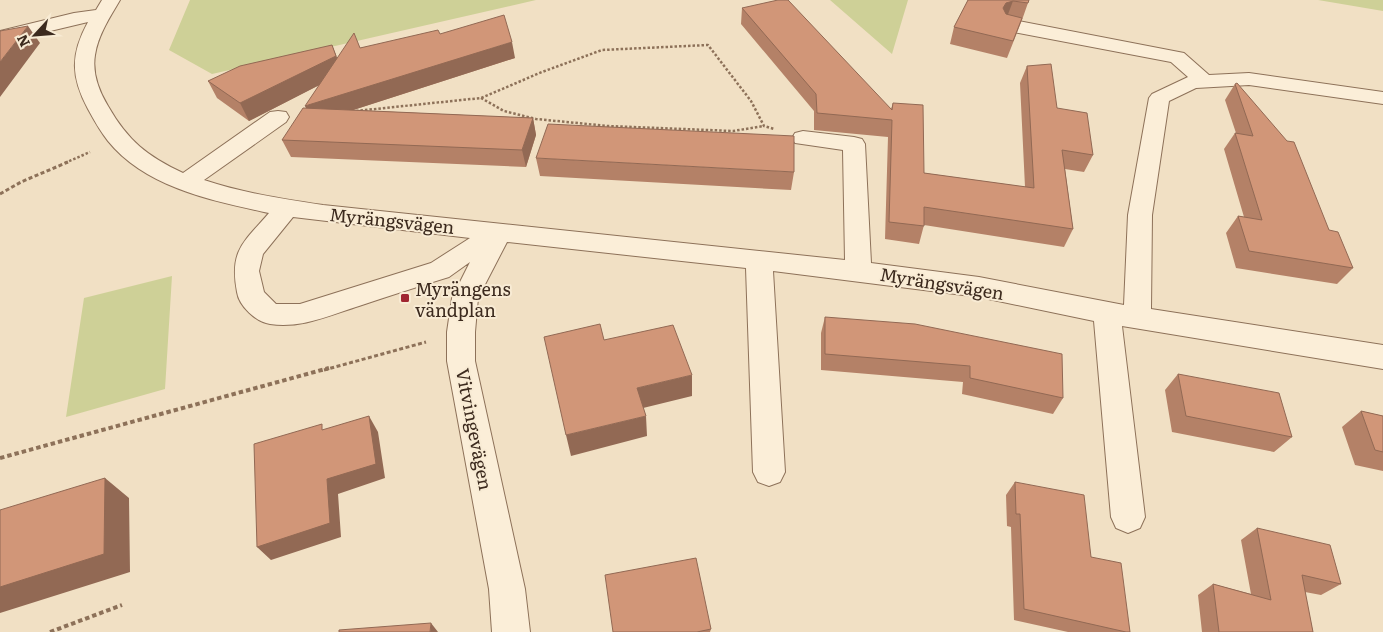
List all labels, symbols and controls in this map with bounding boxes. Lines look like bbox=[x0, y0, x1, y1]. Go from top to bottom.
north arrow bbox=[10, 10, 60, 60]
text: N bbox=[11, 31, 34, 51]
street label: Myrängsvägen bbox=[328, 200, 456, 240]
street label: Myrängsvägen bbox=[878, 260, 1006, 306]
place label: Myrängens vändplan bbox=[415, 275, 511, 323]
marker: Myrängens vändplan bbox=[399, 292, 411, 304]
street label: Vitvingevägen bbox=[450, 366, 500, 492]

